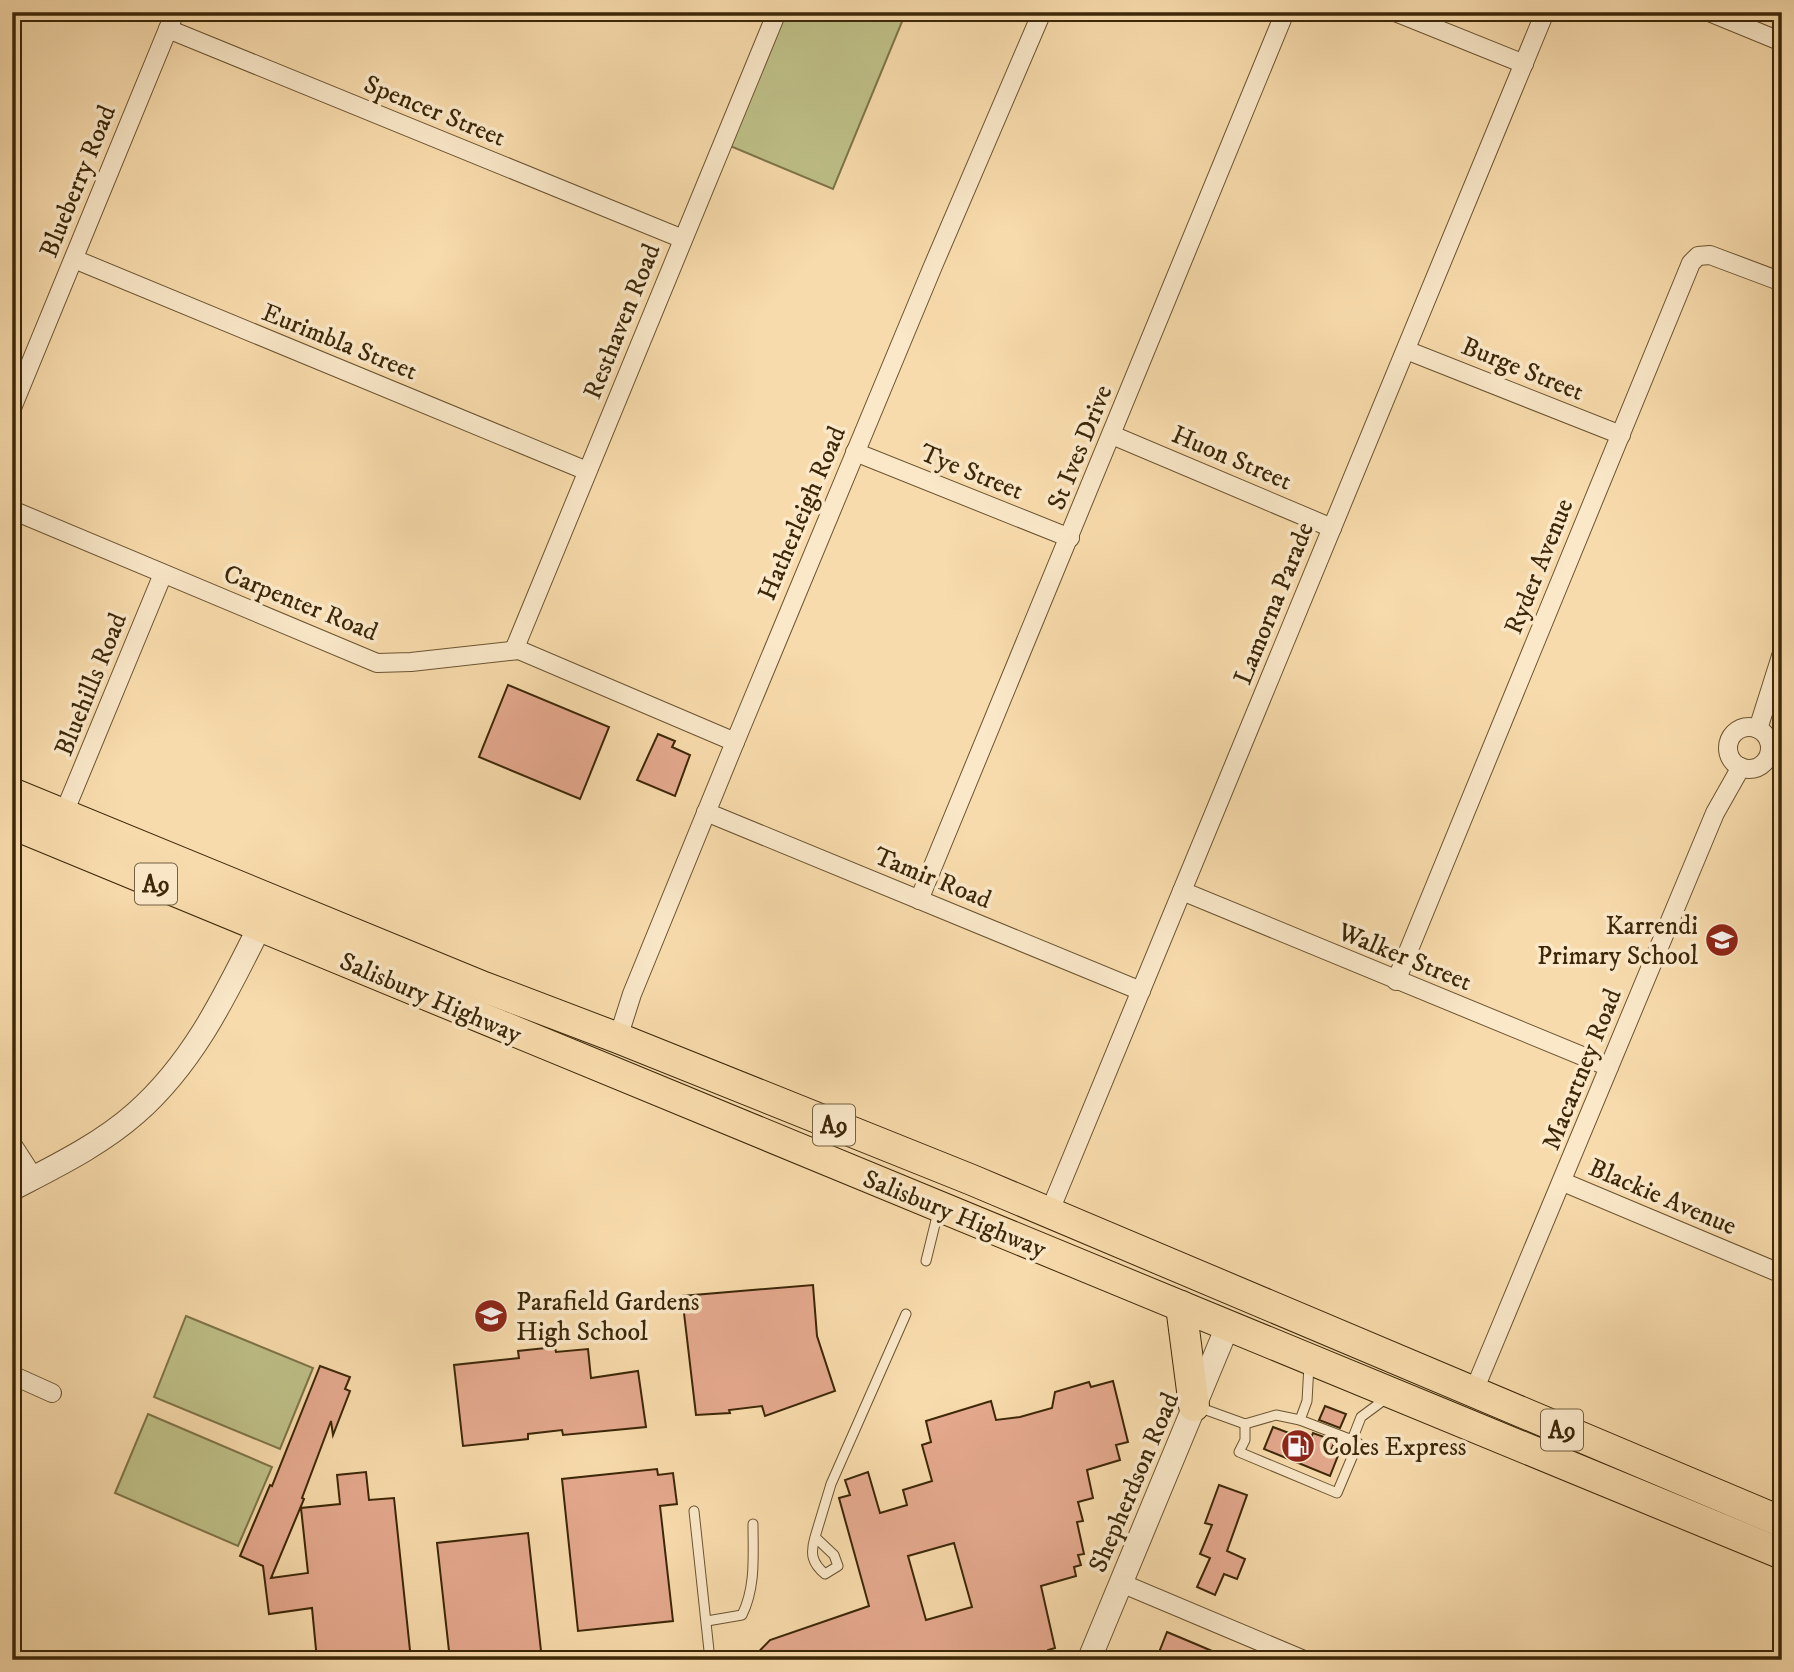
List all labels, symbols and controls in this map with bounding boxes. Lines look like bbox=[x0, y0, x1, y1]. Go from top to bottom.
street label: Spencer Street bbox=[359, 68, 510, 155]
street label: Blueberry Road bbox=[33, 101, 124, 263]
street label: Resthaven Road bbox=[576, 239, 669, 404]
street label: Eurimbla Street bbox=[257, 296, 422, 389]
street label: Burge Street bbox=[1456, 330, 1589, 409]
street label: St Ives Drive bbox=[1040, 380, 1120, 515]
street label: Huon Street bbox=[1166, 418, 1296, 498]
street label: Hatherleigh Road bbox=[751, 422, 854, 606]
street label: Tye Street bbox=[915, 437, 1028, 508]
street label: Ryder Avenue bbox=[1497, 494, 1581, 639]
street label: Lamorna Parade bbox=[1227, 518, 1322, 690]
street label: Carpenter Road bbox=[218, 557, 382, 649]
street label: Bluehills Road bbox=[48, 608, 135, 761]
street label: Tamir Road bbox=[869, 840, 996, 917]
road number: A9 bbox=[135, 864, 177, 904]
place label: Karrendi Primary School bbox=[1537, 910, 1698, 973]
street label: Walker Street bbox=[1332, 915, 1476, 999]
school or university icon: Karrendi Primary School bbox=[1703, 921, 1741, 959]
street label: Salisbury Highway bbox=[334, 945, 527, 1052]
street label: Macartney Road bbox=[1535, 984, 1630, 1155]
road number: A9 bbox=[813, 1105, 855, 1146]
street label: Blackie Avenue bbox=[1584, 1151, 1741, 1243]
street label: Salisbury Highway bbox=[858, 1163, 1051, 1266]
place label: Parafield Gardens High School bbox=[516, 1286, 699, 1349]
school or university icon: Parafield Gardens High School bbox=[472, 1297, 510, 1335]
street label: Shepherdson Road bbox=[1082, 1388, 1187, 1577]
road number: A9 bbox=[1541, 1410, 1583, 1450]
fuel station icon: Coles Express bbox=[1279, 1427, 1317, 1465]
place label: Coles Express bbox=[1322, 1431, 1467, 1464]

